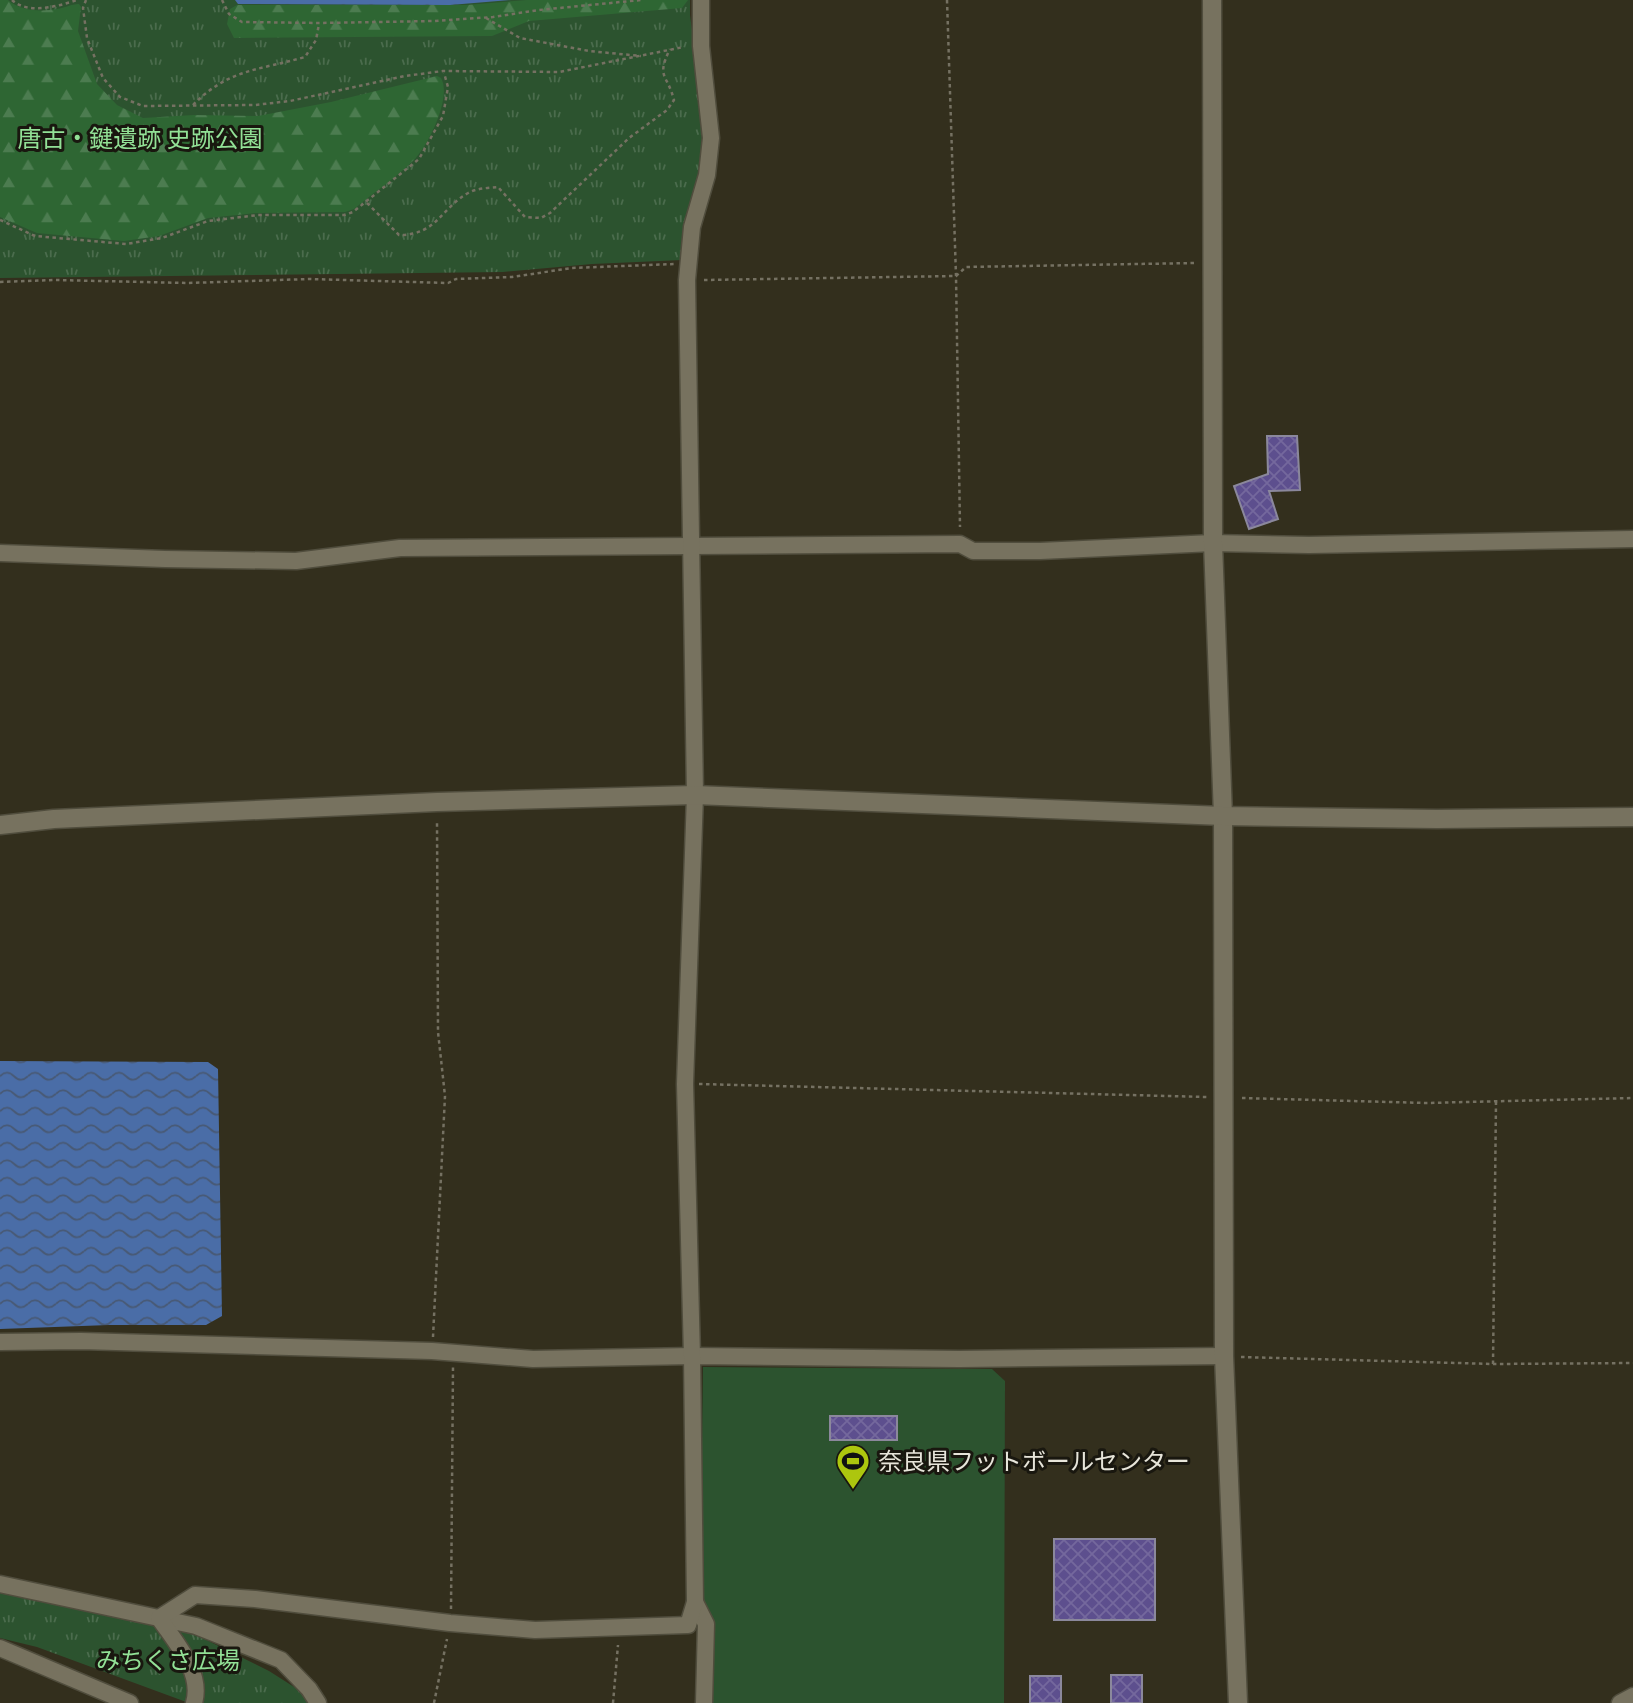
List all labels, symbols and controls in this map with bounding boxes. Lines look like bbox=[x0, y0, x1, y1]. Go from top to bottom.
park label: 唐古・鍵遺跡 史跡公園 bbox=[17, 120, 263, 156]
sports icon: 奈良県フットボールセンター bbox=[834, 1442, 872, 1491]
place label: 奈良県フットボールセンター bbox=[878, 1443, 1190, 1479]
park label: みちくさ広場 bbox=[96, 1642, 240, 1678]

